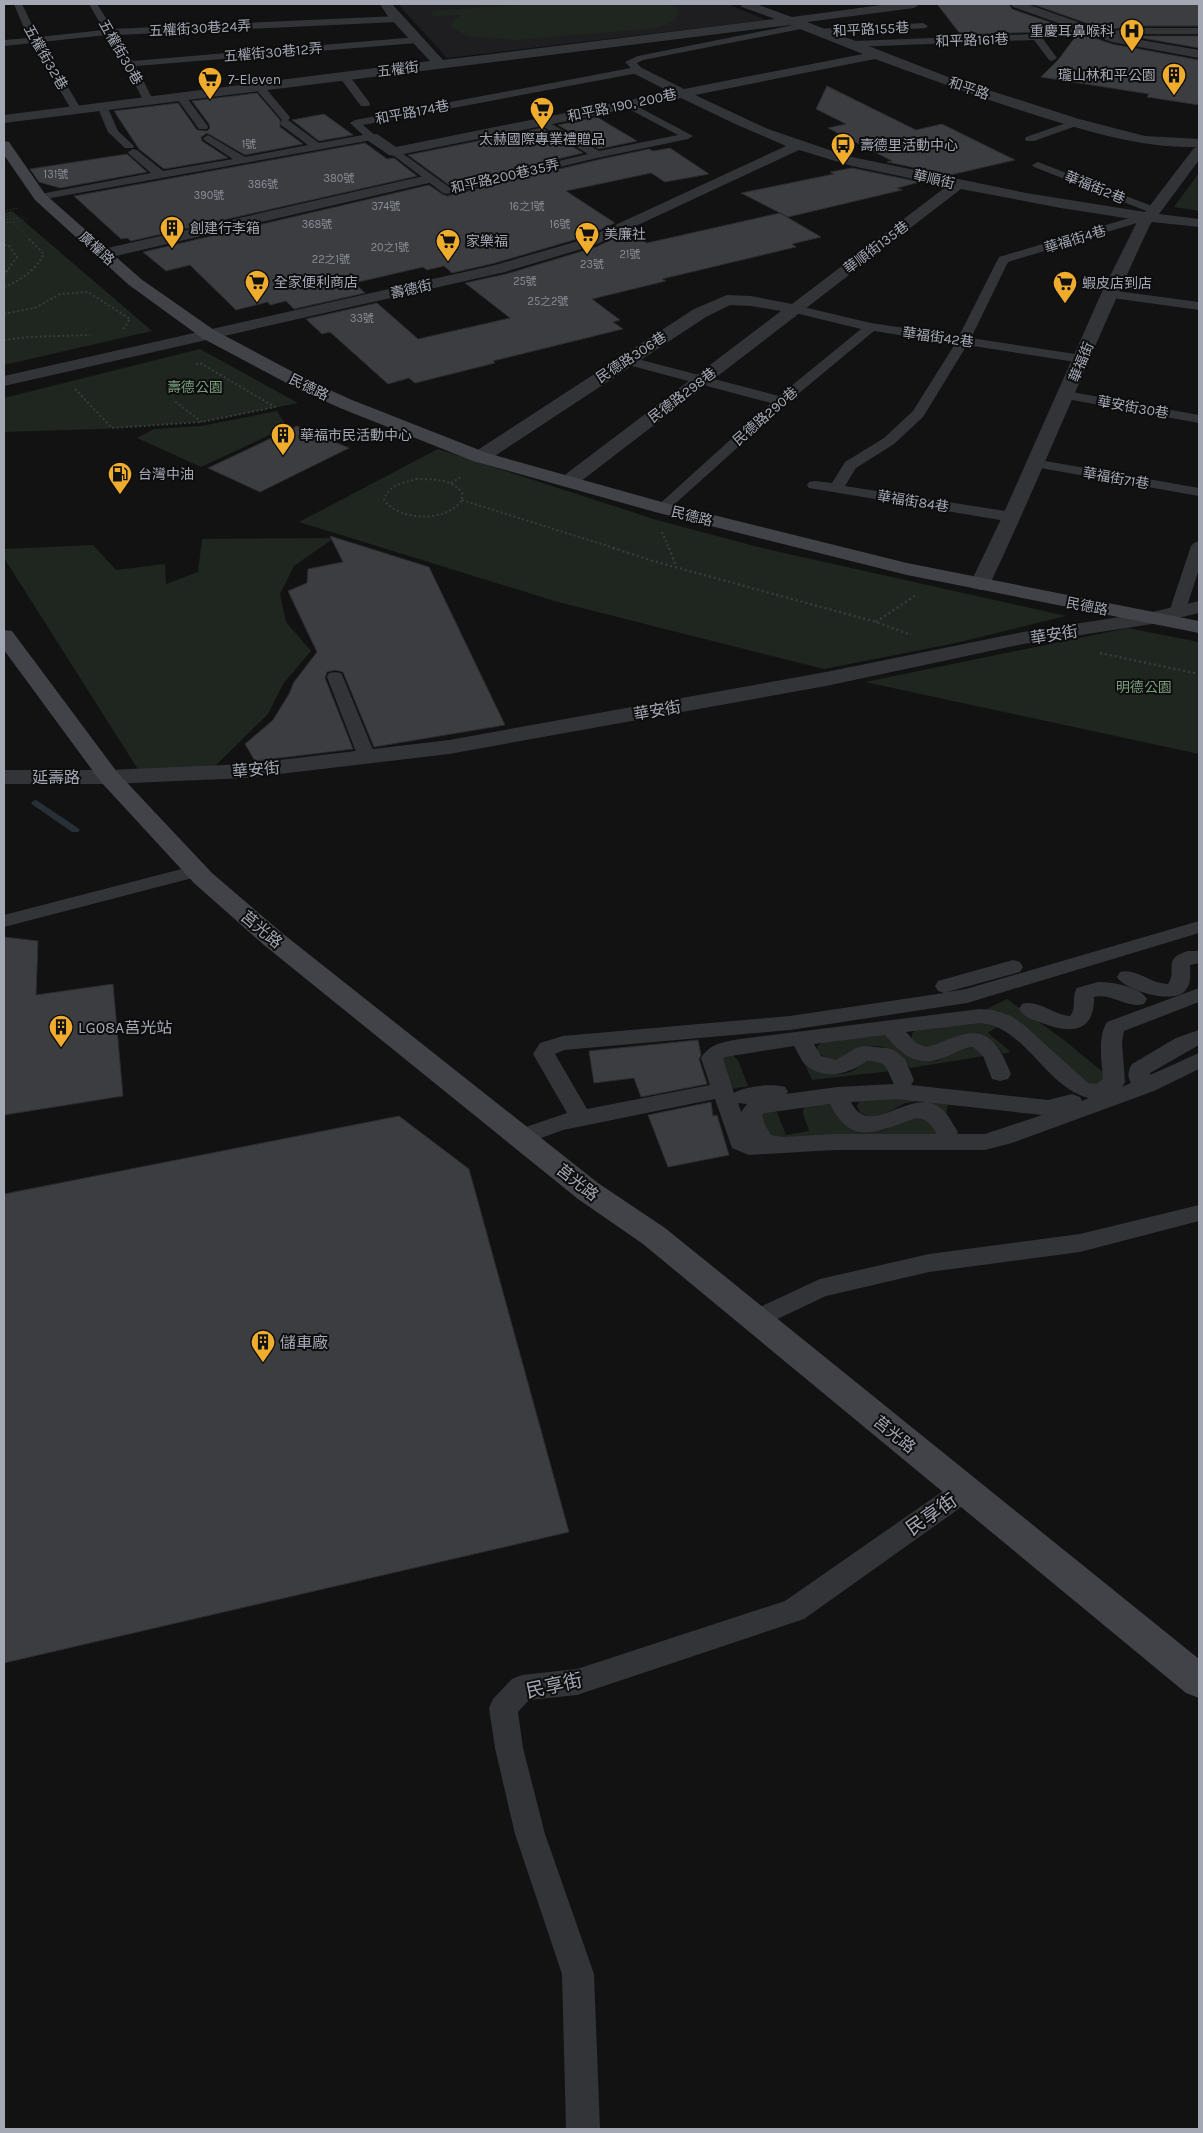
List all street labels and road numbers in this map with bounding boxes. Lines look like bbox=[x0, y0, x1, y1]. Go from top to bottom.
street label: 五權街30巷 bbox=[95, 17, 146, 88]
street label: 五權街30巷24弄 bbox=[148, 17, 252, 40]
street label: 和平路155巷 bbox=[832, 19, 910, 40]
street label: 五權街32巷 bbox=[20, 22, 71, 93]
street label: 和平路161巷 bbox=[935, 31, 1009, 50]
street label: 五權街30巷12弄 bbox=[223, 40, 323, 65]
street label: 五權街 bbox=[376, 59, 420, 80]
street label: 和平路 bbox=[946, 74, 991, 103]
street label: 和平路 190, 200巷 bbox=[566, 86, 678, 125]
street label: 和平路174巷 bbox=[374, 97, 451, 128]
street label: 和平路200巷35弄 bbox=[449, 156, 561, 197]
street label: 華順街 bbox=[912, 166, 956, 192]
street label: 華福街2巷 bbox=[1062, 168, 1128, 207]
street label: 華順街135巷 bbox=[841, 218, 912, 277]
street label: 華福街4巷 bbox=[1042, 222, 1108, 257]
street label: 廣權路 bbox=[75, 228, 118, 269]
street label: 壽德街 bbox=[389, 276, 433, 302]
street label: 華福街42巷 bbox=[901, 324, 975, 351]
street label: 民德路306巷 bbox=[593, 328, 670, 386]
street label: 華福街 bbox=[1065, 340, 1097, 385]
street label: 民德路298巷 bbox=[645, 364, 720, 427]
street label: 民德路 bbox=[286, 371, 331, 404]
street label: 民德路290巷 bbox=[729, 384, 801, 449]
street label: 華安街30巷 bbox=[1096, 393, 1170, 422]
street label: 華福街71巷 bbox=[1081, 464, 1150, 493]
street label: 華福街84巷 bbox=[876, 487, 950, 516]
street label: 民德路 bbox=[669, 503, 714, 530]
street label: 民德路 bbox=[1065, 594, 1109, 619]
street label: 華安街 bbox=[1029, 621, 1079, 648]
street label: 華安街 bbox=[632, 697, 682, 724]
street label: 華安街 bbox=[231, 758, 281, 781]
street label: 延壽路 bbox=[32, 768, 80, 787]
street label: 莒光路 bbox=[237, 907, 286, 952]
street label: 莒光路 bbox=[553, 1160, 602, 1205]
street label: 莒光路 bbox=[870, 1412, 919, 1457]
street label: 民享街 bbox=[902, 1489, 961, 1540]
street label: 民享街 bbox=[524, 1669, 584, 1703]

